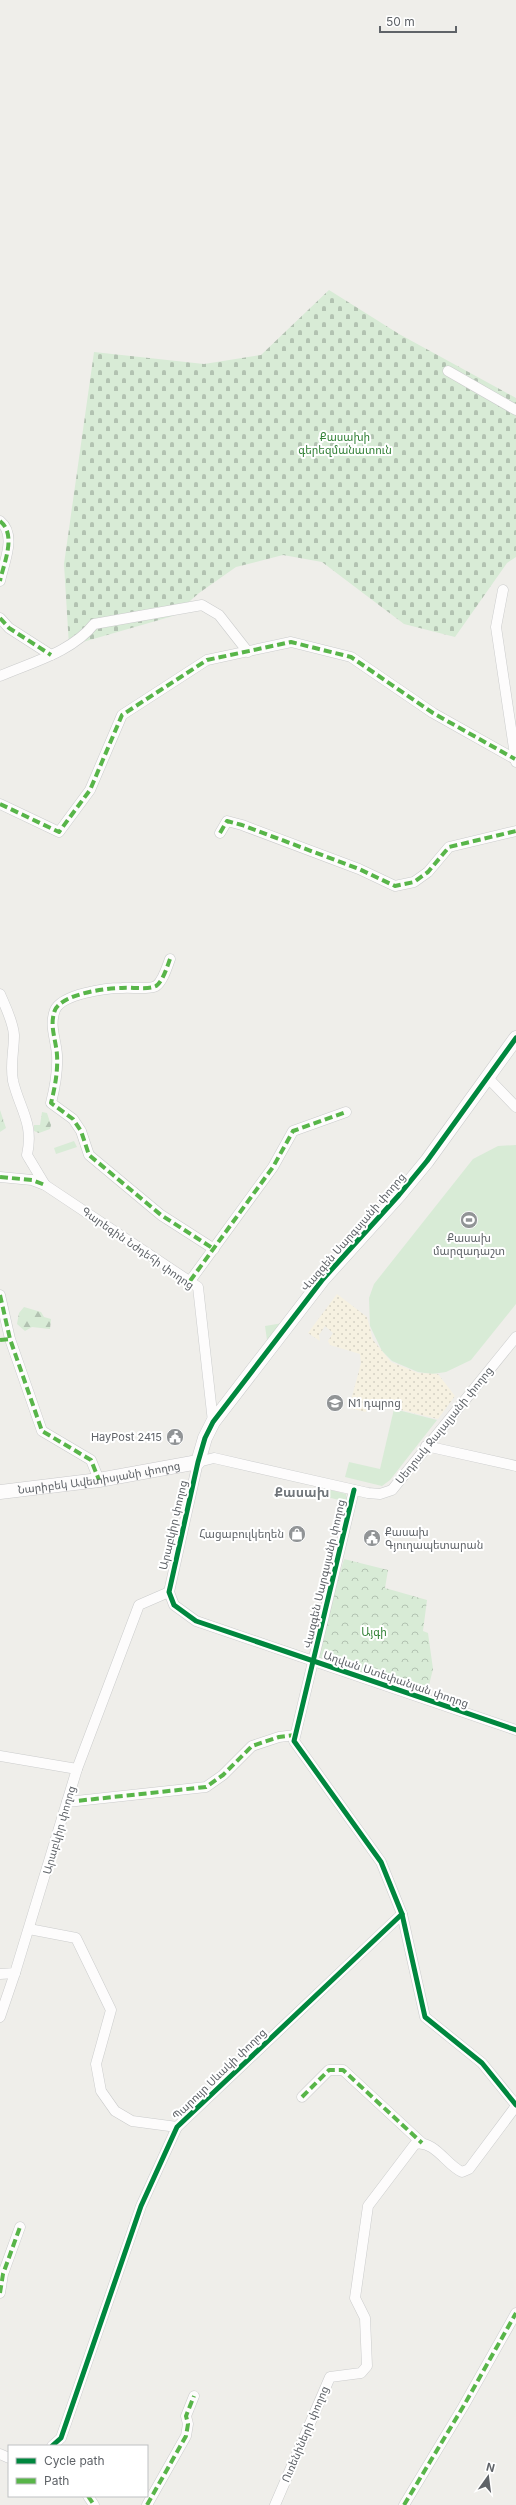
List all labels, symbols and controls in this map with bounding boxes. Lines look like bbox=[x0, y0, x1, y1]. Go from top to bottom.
scale bar bbox=[380, 8, 456, 34]
text: 50 m bbox=[386, 14, 415, 29]
park label: Քասախի գերեզմանատուն bbox=[298, 430, 392, 457]
street label: Վազգեն Սարգսյանի փողոց bbox=[298, 1170, 408, 1294]
street label: Գարեգին Նժդեհի փողոց bbox=[79, 1204, 197, 1292]
sports icon: Քասախ մարզադաշտ bbox=[459, 1210, 479, 1230]
place label: Քասախ մարզադաշտ bbox=[433, 1231, 505, 1258]
street label: Սեդրակ Ջալալյանի փողոց bbox=[392, 1363, 496, 1487]
school or university icon: N1 դպրոց bbox=[325, 1393, 345, 1413]
place label: N1 դպրոց bbox=[348, 1396, 401, 1410]
public building icon: HayPost 2415 bbox=[165, 1427, 185, 1447]
place label: HayPost 2415 bbox=[91, 1430, 162, 1444]
street label: Նարիբեկ Ավետիսյանի փողոց bbox=[17, 1458, 181, 1497]
street label: Արաբկիր փողոց bbox=[156, 1479, 190, 1571]
district label: Քասախ bbox=[275, 1484, 329, 1500]
street label: Վազգեն Սարգսյանի փողոց bbox=[300, 1498, 348, 1650]
shop icon: Հացաբուլկեղեն bbox=[287, 1524, 307, 1544]
place label: Քասախ Գյուղապետարան bbox=[385, 1525, 483, 1552]
place label: Հացաբուլկեղեն bbox=[199, 1527, 284, 1541]
public building icon: Քասախ Գյուղապետարան bbox=[362, 1528, 382, 1548]
park label: Այգի bbox=[361, 1625, 387, 1639]
street label: Աղվան Ստեփանյան փողոց bbox=[321, 1648, 471, 1710]
street label: Արաբկիր փողոց bbox=[40, 1784, 78, 1876]
street label: Պարույր Սևակի փողոց bbox=[169, 2025, 269, 2123]
street label: Ուռենիների փողոց bbox=[278, 2384, 332, 2484]
legend bbox=[8, 2445, 148, 2497]
text: Cycle path bbox=[44, 2453, 105, 2468]
north arrow bbox=[468, 2457, 508, 2497]
text: N bbox=[485, 2459, 496, 2475]
text: Path bbox=[44, 2473, 69, 2488]

